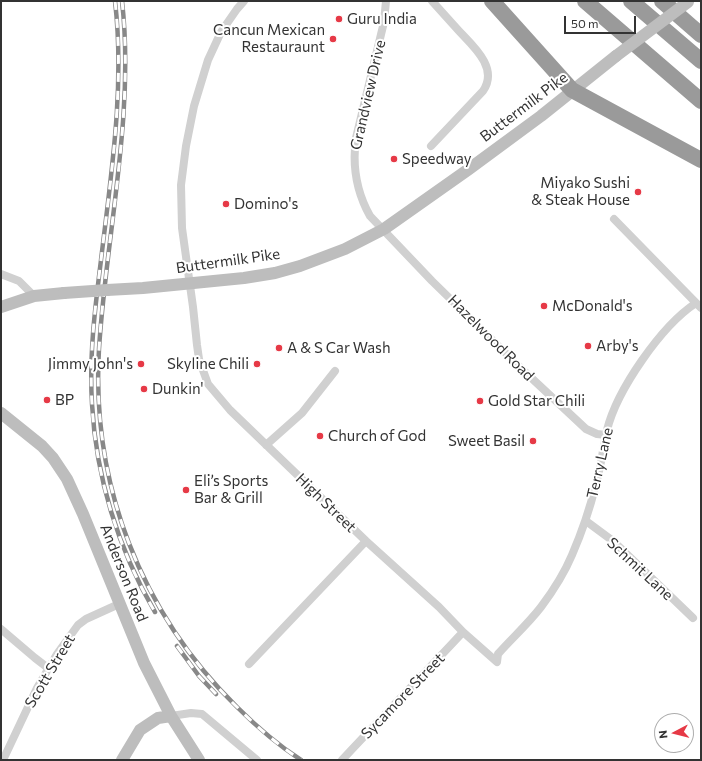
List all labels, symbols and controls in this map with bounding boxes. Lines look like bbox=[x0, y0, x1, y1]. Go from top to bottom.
scale bar bbox=[566, 8, 638, 34]
place label: Guru India bbox=[347, 10, 417, 28]
marker: Guru India bbox=[334, 14, 344, 24]
text: 50 m bbox=[571, 16, 599, 30]
place label: Cancun Mexican Restauraunt bbox=[213, 21, 325, 56]
marker: Cancun Mexican Restauraunt bbox=[328, 34, 338, 44]
street label: Grandview Drive bbox=[347, 38, 389, 152]
street label: Buttermilk Pike bbox=[477, 68, 571, 146]
place label: Speedway bbox=[402, 150, 471, 168]
marker: Speedway bbox=[389, 154, 399, 164]
place label: Miyako Sushi & Steak House bbox=[531, 174, 630, 209]
marker: Miyako Sushi & Steak House bbox=[633, 187, 643, 197]
place label: Domino's bbox=[234, 195, 298, 213]
marker: Domino's bbox=[221, 199, 231, 209]
street label: Buttermilk Pike bbox=[175, 245, 281, 277]
street label: Hazelwood Road bbox=[444, 291, 538, 385]
place label: McDonald's bbox=[552, 297, 633, 315]
marker: McDonald's bbox=[539, 301, 549, 311]
place label: Arby's bbox=[596, 337, 639, 355]
place label: A & S Car Wash bbox=[287, 339, 391, 357]
marker: Arby's bbox=[583, 341, 593, 351]
marker: A & S Car Wash bbox=[274, 343, 284, 353]
place label: Jimmy John's bbox=[48, 355, 133, 373]
place label: Skyline Chili bbox=[167, 355, 249, 373]
marker: Jimmy John's bbox=[136, 359, 146, 369]
marker: Skyline Chili bbox=[252, 359, 262, 369]
place label: Dunkin' bbox=[152, 380, 204, 398]
marker: Dunkin' bbox=[139, 384, 149, 394]
place label: BP bbox=[55, 391, 74, 409]
place label: Gold Star Chili bbox=[488, 392, 585, 410]
marker: BP bbox=[42, 395, 52, 405]
marker: Gold Star Chili bbox=[475, 396, 485, 406]
street label: Terry Lane bbox=[583, 426, 617, 500]
place label: Church of God bbox=[328, 427, 426, 445]
marker: Church of God bbox=[315, 431, 325, 441]
place label: Sweet Basil bbox=[448, 432, 525, 450]
marker: Sweet Basil bbox=[528, 436, 538, 446]
street label: High Street bbox=[292, 470, 360, 536]
place label: Eli’s Sports Bar & Grill bbox=[194, 472, 268, 507]
marker: Eli’s Sports Bar & Grill bbox=[181, 485, 191, 495]
street label: Anderson Road bbox=[96, 522, 152, 624]
street label: Schmit Lane bbox=[603, 534, 677, 604]
street label: Scott Street bbox=[21, 631, 79, 711]
street label: Sycamore Street bbox=[358, 649, 448, 743]
north arrow bbox=[654, 713, 694, 753]
text: N bbox=[656, 730, 670, 739]

